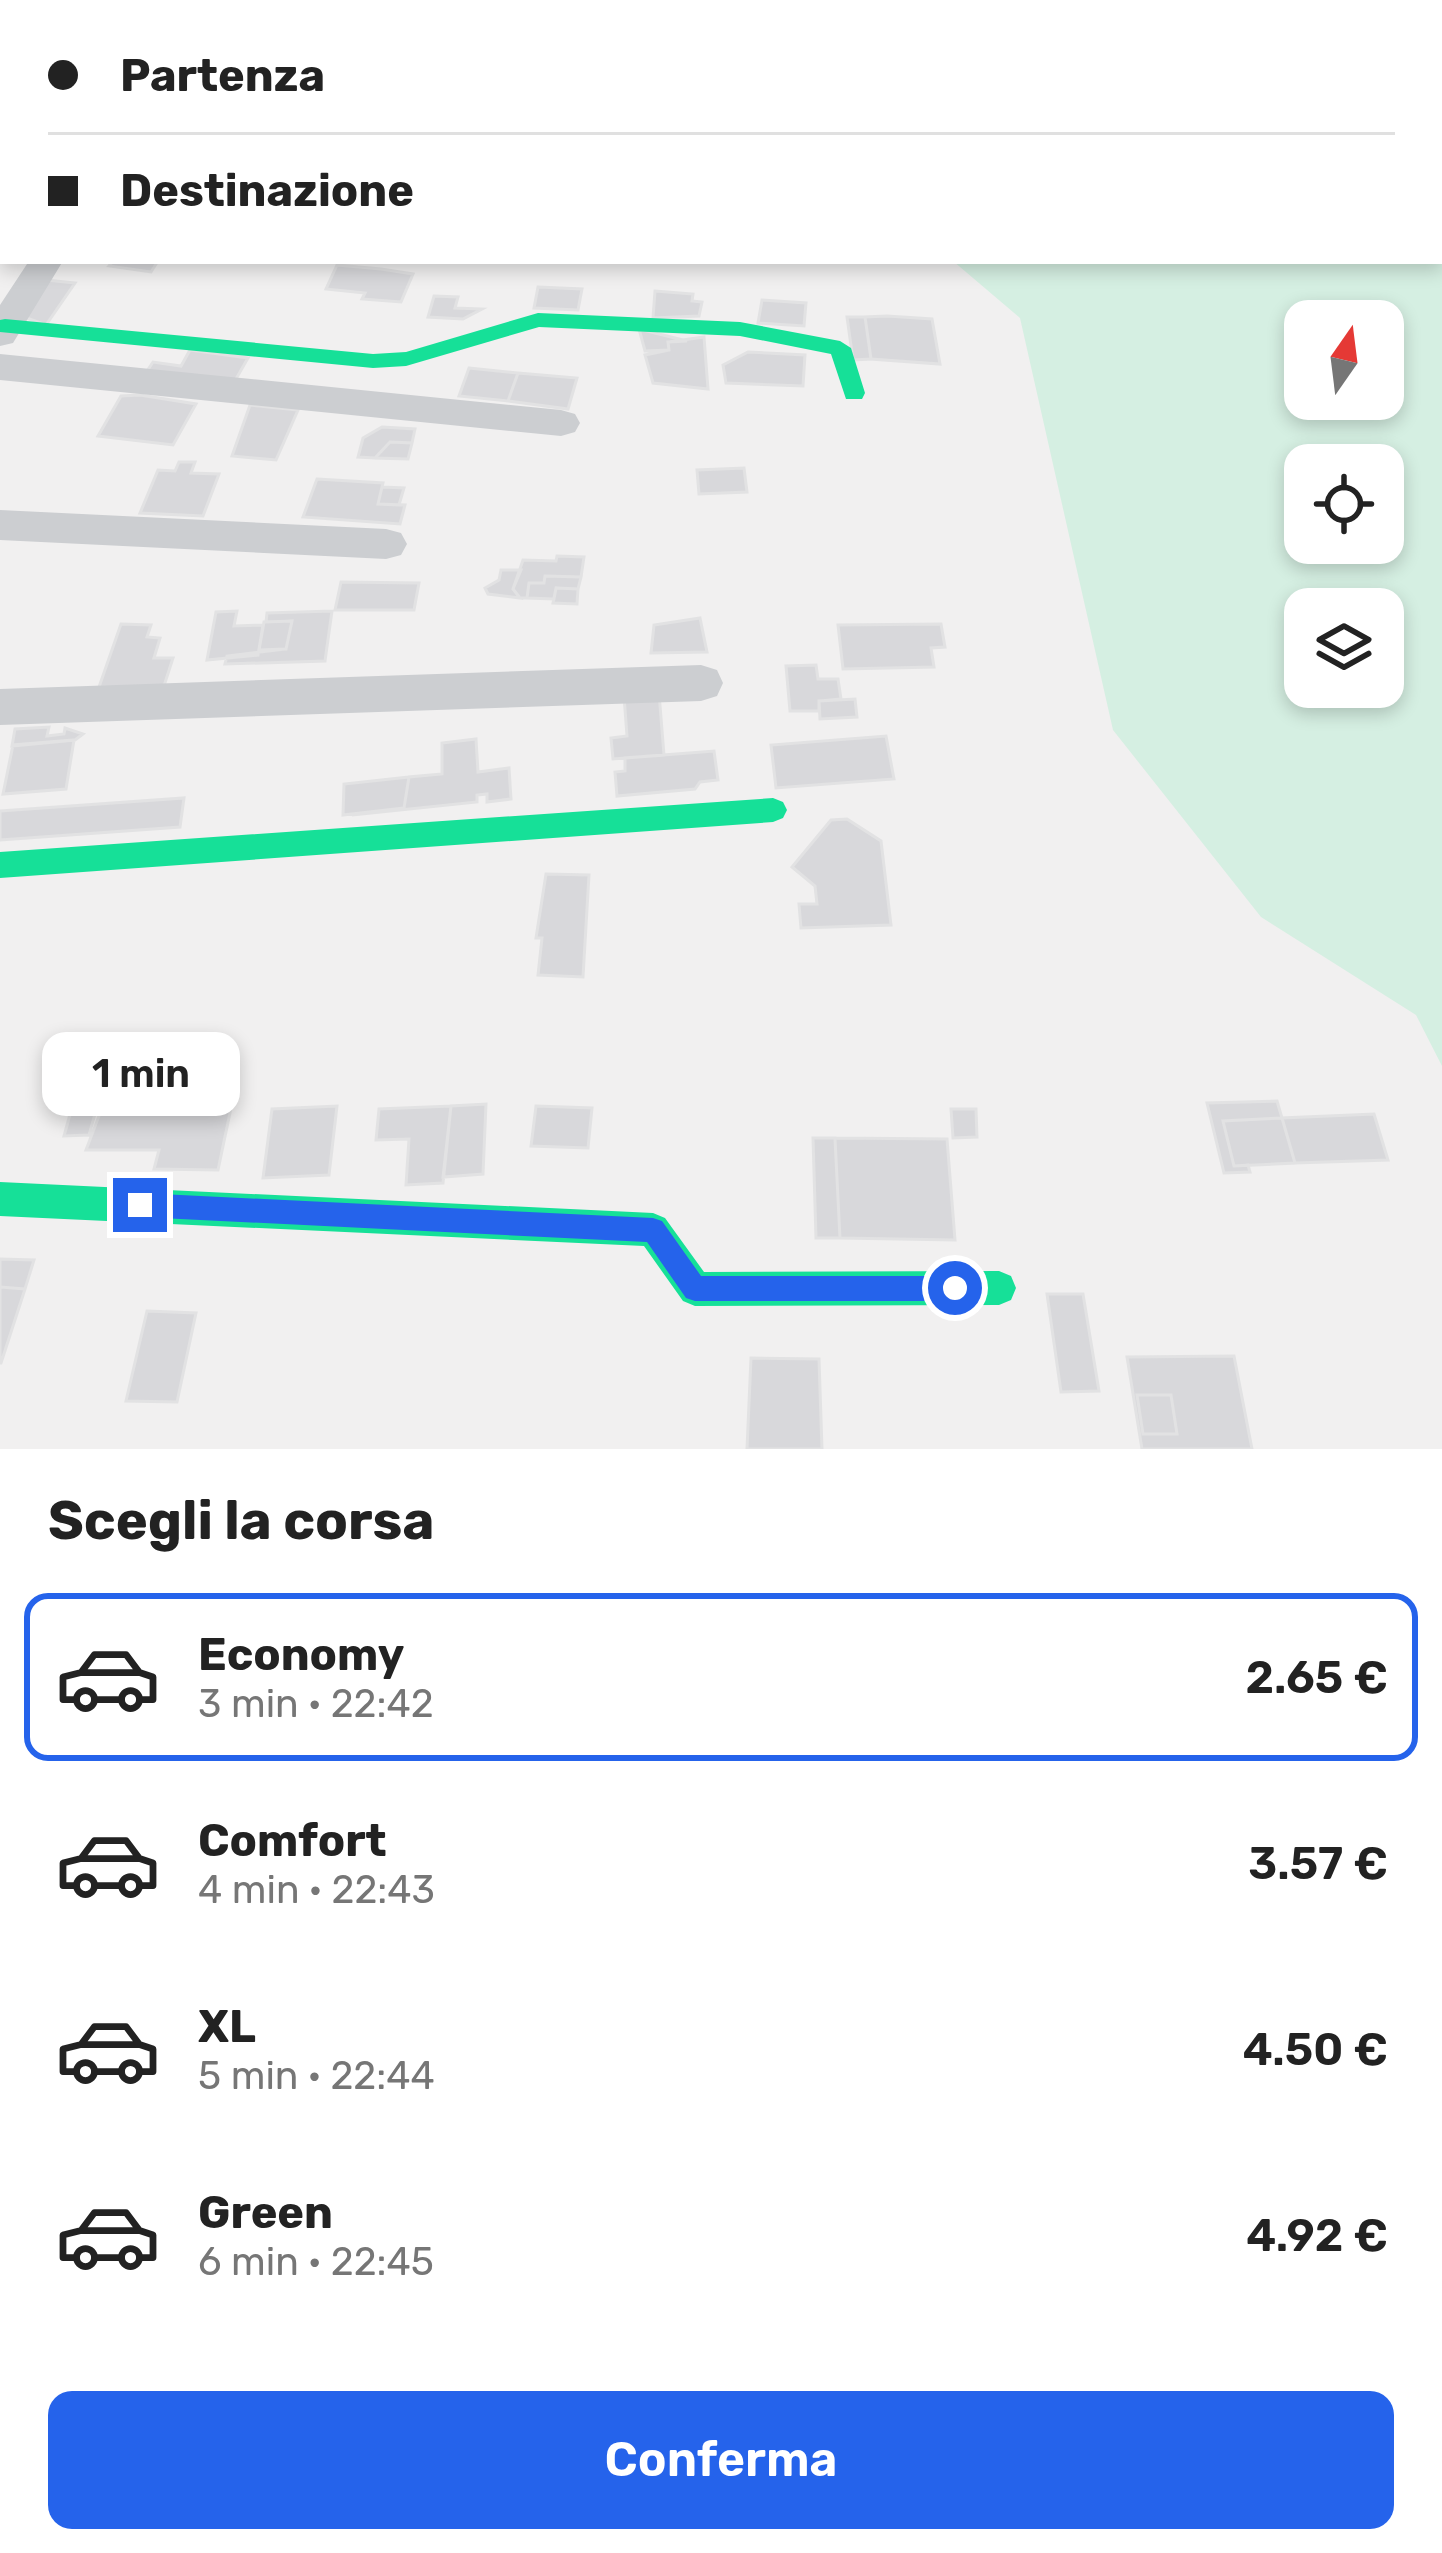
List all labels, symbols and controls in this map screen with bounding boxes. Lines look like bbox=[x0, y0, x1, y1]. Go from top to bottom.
text: Partenza bbox=[120, 49, 325, 102]
text: Destinazione bbox=[120, 164, 414, 217]
north arrow bbox=[1284, 300, 1404, 420]
map controls bbox=[1284, 300, 1404, 708]
button: locate bbox=[1284, 444, 1404, 564]
button: layers bbox=[1284, 588, 1404, 708]
callout: 1 min bbox=[41, 1031, 239, 1115]
text: 1 min bbox=[92, 1051, 190, 1097]
route end bbox=[113, 1178, 167, 1232]
route start bbox=[928, 1261, 982, 1315]
text: Scegli la corsa bbox=[48, 1489, 434, 1553]
icon: car bbox=[54, 1623, 162, 1731]
text: Economy bbox=[198, 1628, 404, 1681]
text: 2.65 € bbox=[1245, 1651, 1388, 1704]
text: 3 min · 22:42 bbox=[198, 1681, 434, 1727]
icon: car bbox=[54, 1809, 162, 1917]
text: Comfort bbox=[198, 1814, 387, 1867]
text: 3.57 € bbox=[1248, 1837, 1388, 1890]
text: 4 min · 22:43 bbox=[198, 1867, 435, 1913]
icon: car bbox=[54, 1995, 162, 2103]
text: XL bbox=[198, 2000, 256, 2053]
text: 4.50 € bbox=[1243, 2023, 1388, 2076]
text: 5 min · 22:44 bbox=[198, 2053, 435, 2099]
icon: car bbox=[54, 2181, 162, 2289]
text: Green bbox=[198, 2186, 333, 2239]
text: 4.92 € bbox=[1246, 2209, 1388, 2262]
text: 6 min · 22:45 bbox=[198, 2239, 434, 2285]
button: Conferma bbox=[48, 2391, 1394, 2529]

